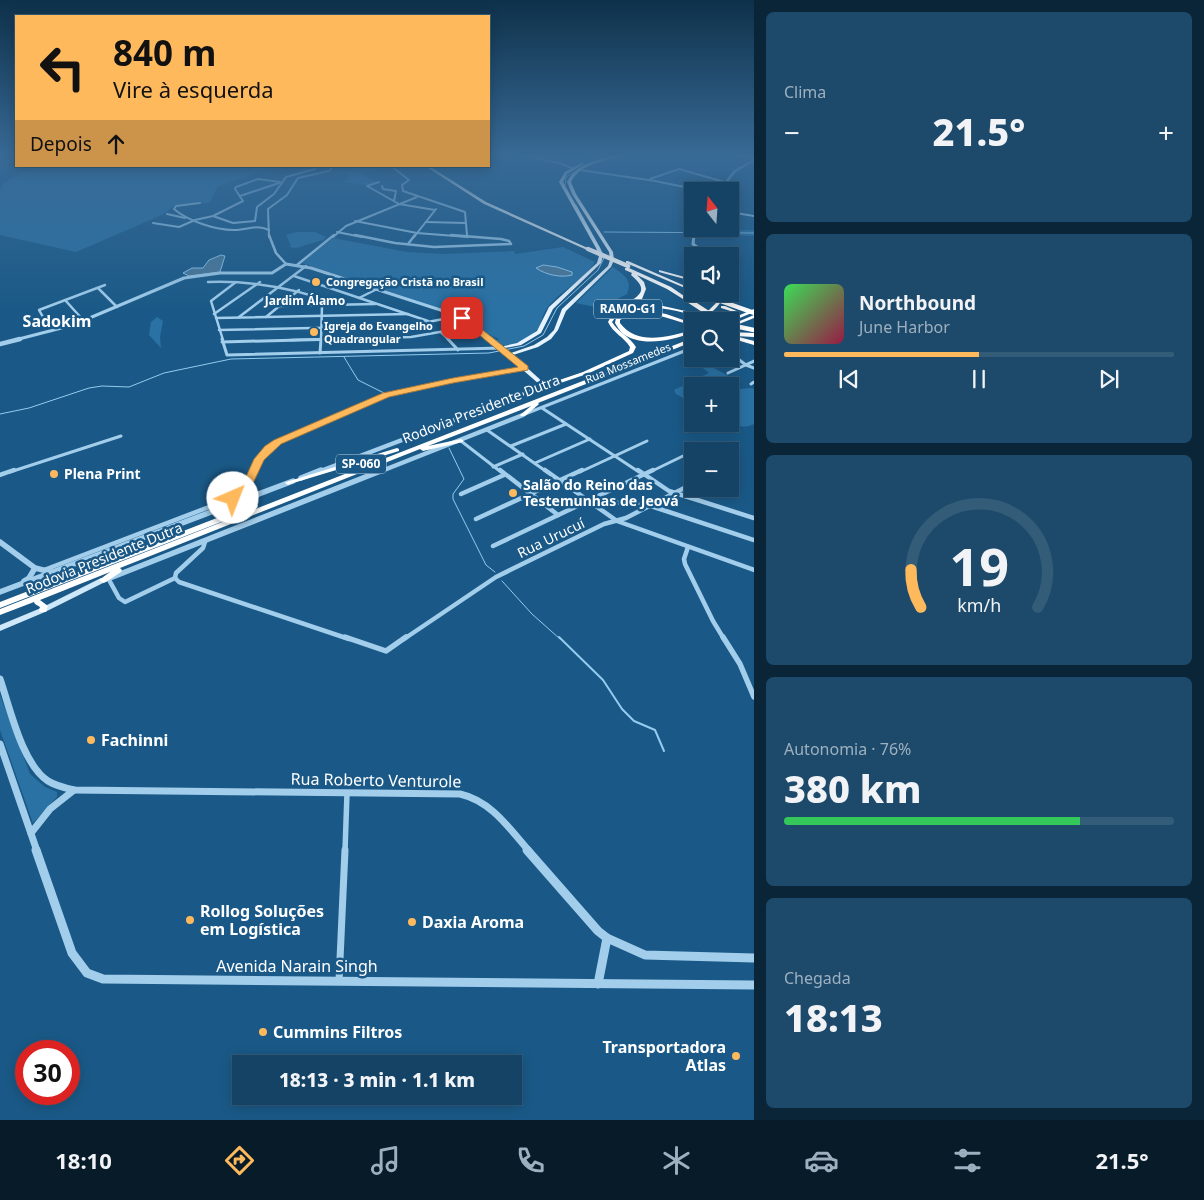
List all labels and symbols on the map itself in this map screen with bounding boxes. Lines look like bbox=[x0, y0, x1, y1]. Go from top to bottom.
north arrow bbox=[684, 182, 739, 238]
place label: Congregação Cristã no Brasil bbox=[326, 274, 483, 289]
marker: Congregação Cristã no Brasil bbox=[310, 276, 322, 288]
district label: Jardim Álamo bbox=[264, 292, 345, 309]
pin bbox=[441, 297, 483, 339]
road number: RAMO-G1 bbox=[594, 300, 662, 318]
district label: Sadokim bbox=[23, 310, 91, 332]
place label: Igreja do Evangelho Quadrangular bbox=[324, 318, 433, 346]
marker: Igreja do Evangelho Quadrangular bbox=[308, 326, 320, 338]
street label: Rua Mossamedes bbox=[583, 339, 673, 386]
street label: Rodovia Presidente Dutra bbox=[399, 370, 562, 447]
road number: SP-060 bbox=[336, 454, 386, 474]
place label: Plena Print bbox=[64, 464, 141, 483]
marker: Plena Print bbox=[48, 468, 60, 480]
position arrow bbox=[206, 471, 258, 523]
place label: Salão do Reino das Testemunhas de Jeová bbox=[523, 475, 679, 510]
marker: Salão do Reino das Testemunhas de Jeová bbox=[507, 487, 519, 499]
street label: Rua Urucuí bbox=[514, 513, 588, 562]
street label: Rodovia Presidente Dutra bbox=[23, 517, 185, 598]
place label: Fachinni bbox=[101, 729, 168, 751]
marker: Fachinni bbox=[85, 734, 97, 746]
street label: Rua Roberto Venturole bbox=[290, 768, 462, 792]
place label: Rollog Soluções em Logística bbox=[200, 900, 324, 940]
place label: Daxia Aroma bbox=[422, 911, 524, 933]
marker: Rollog Soluções em Logística bbox=[184, 914, 196, 926]
marker: Daxia Aroma bbox=[406, 916, 418, 928]
street label: Avenida Narain Singh bbox=[216, 955, 378, 977]
place label: Cummins Filtros bbox=[273, 1021, 402, 1043]
marker: Cummins Filtros bbox=[257, 1026, 269, 1038]
place label: Transportadora Atlas bbox=[602, 1036, 726, 1076]
speed limit sign: 30 bbox=[15, 1040, 80, 1105]
marker: Transportadora Atlas bbox=[730, 1050, 742, 1062]

